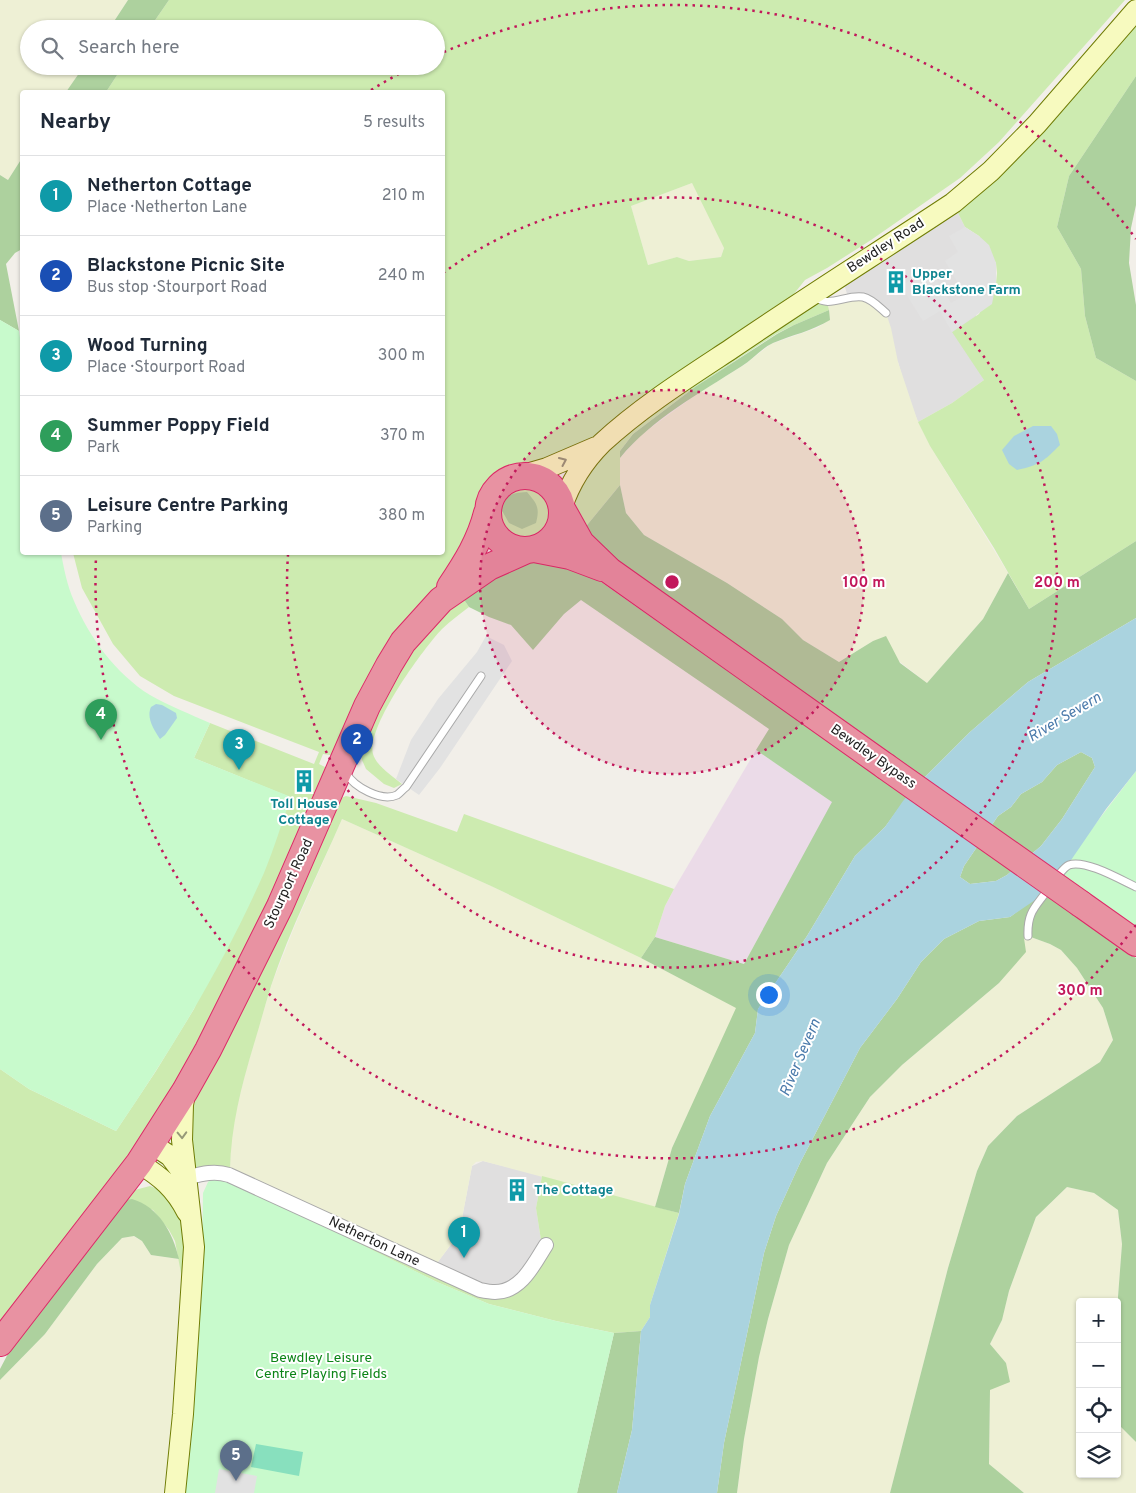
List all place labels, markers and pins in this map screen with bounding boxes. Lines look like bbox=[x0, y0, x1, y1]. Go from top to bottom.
place label: Upper Blackstone Farm bbox=[912, 266, 1021, 299]
building icon: Upper Blackstone Farm bbox=[883, 269, 909, 295]
centre of rings bbox=[663, 573, 681, 591]
pin: 4 bbox=[85, 699, 117, 740]
pin: 2 bbox=[341, 724, 373, 765]
pin: 3 bbox=[223, 729, 255, 770]
building icon: Toll House Cottage bbox=[291, 768, 317, 794]
place label: Toll House Cottage bbox=[270, 796, 338, 829]
building icon: The Cottage bbox=[504, 1177, 530, 1203]
place label: The Cottage bbox=[534, 1182, 614, 1199]
pin: 1 bbox=[448, 1217, 480, 1258]
pin: 5 bbox=[220, 1440, 252, 1481]

